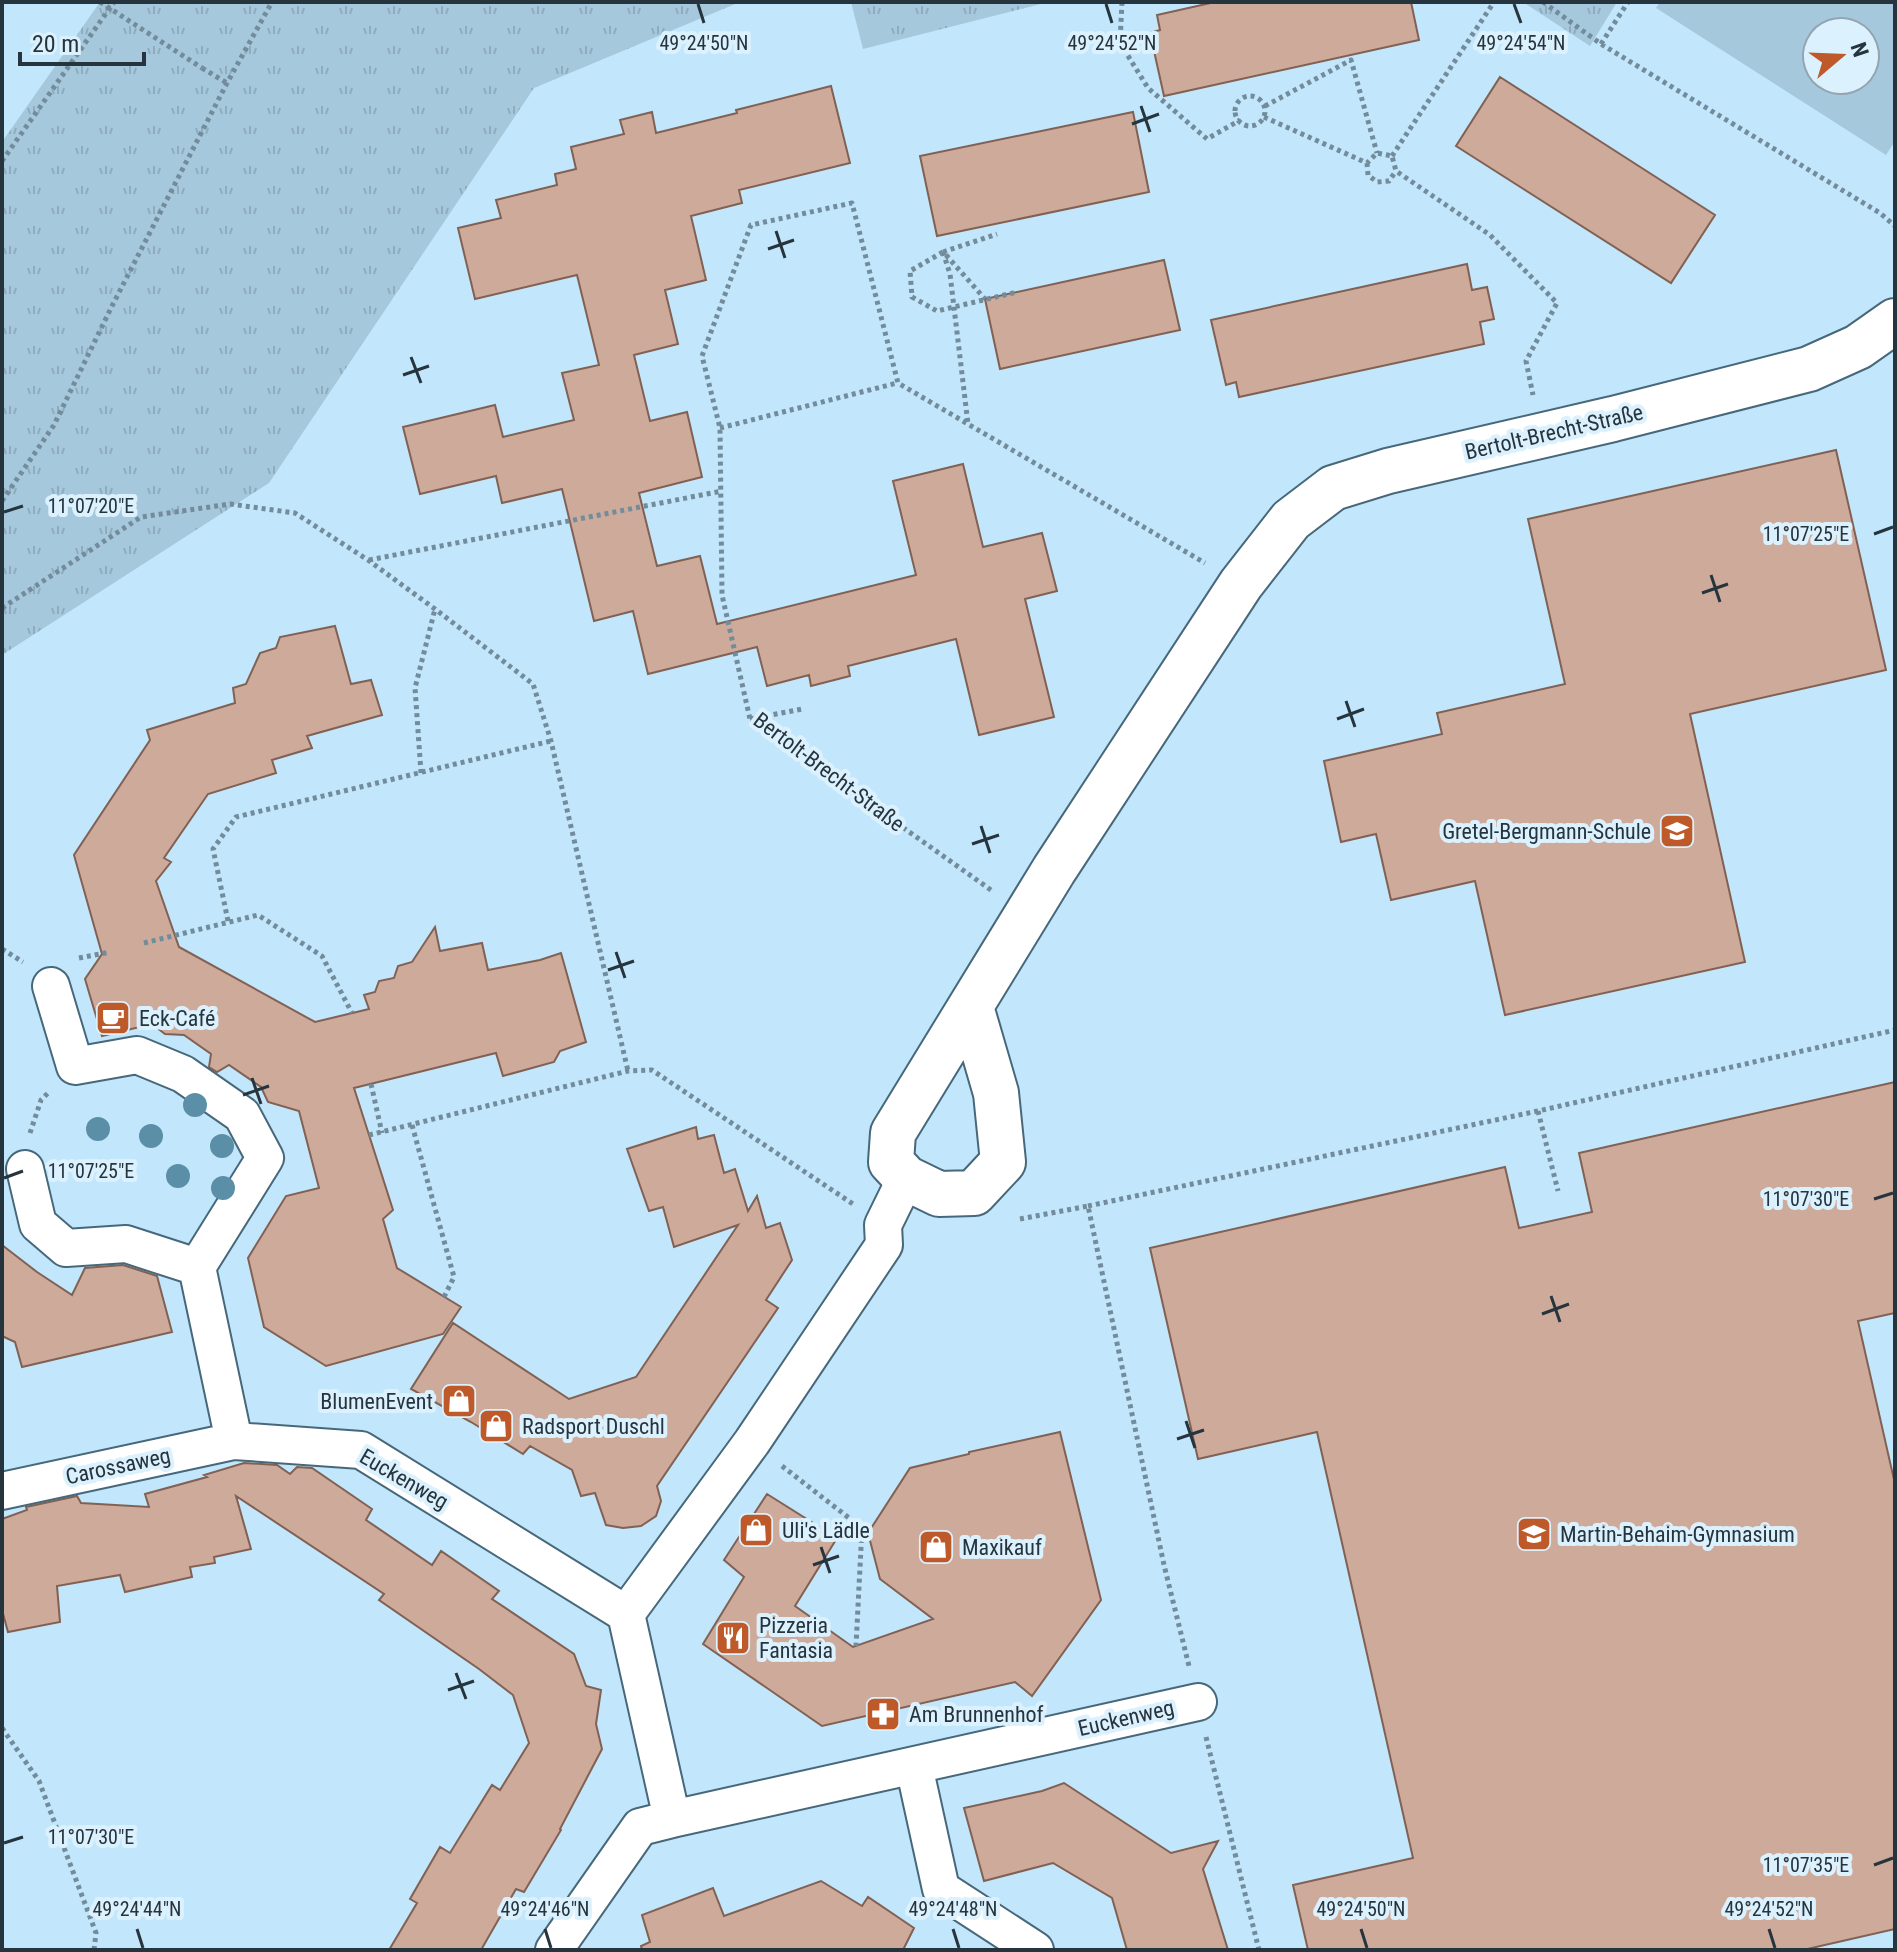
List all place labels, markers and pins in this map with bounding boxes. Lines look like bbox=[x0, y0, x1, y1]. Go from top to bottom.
school or university icon: Gretel-Bergmann-Schule bbox=[1658, 812, 1696, 850]
place label: Gretel-Bergmann-Schule bbox=[1442, 819, 1651, 844]
cafe icon: Eck-Café bbox=[94, 999, 132, 1037]
place label: Eck-Café bbox=[139, 1006, 215, 1031]
shop icon: BlumenEvent bbox=[440, 1382, 478, 1420]
place label: BlumenEvent bbox=[320, 1389, 433, 1414]
shop icon: Radsport Duschl bbox=[477, 1407, 515, 1445]
place label: Radsport Duschl bbox=[522, 1414, 665, 1439]
shop icon: Uli's Lädle bbox=[737, 1511, 775, 1549]
school or university icon: Martin-Behaim-Gymnasium bbox=[1515, 1515, 1553, 1553]
place label: Uli's Lädle bbox=[782, 1518, 870, 1543]
place label: Martin-Behaim-Gymnasium bbox=[1560, 1522, 1795, 1547]
shop icon: Maxikauf bbox=[917, 1528, 955, 1566]
place label: Maxikauf bbox=[962, 1535, 1042, 1560]
place label: Pizzeria Fantasia bbox=[759, 1613, 833, 1663]
restaurant icon: Pizzeria Fantasia bbox=[714, 1619, 752, 1657]
pharmacy icon: Am Brunnenhof bbox=[864, 1695, 902, 1733]
place label: Am Brunnenhof bbox=[909, 1702, 1044, 1727]

